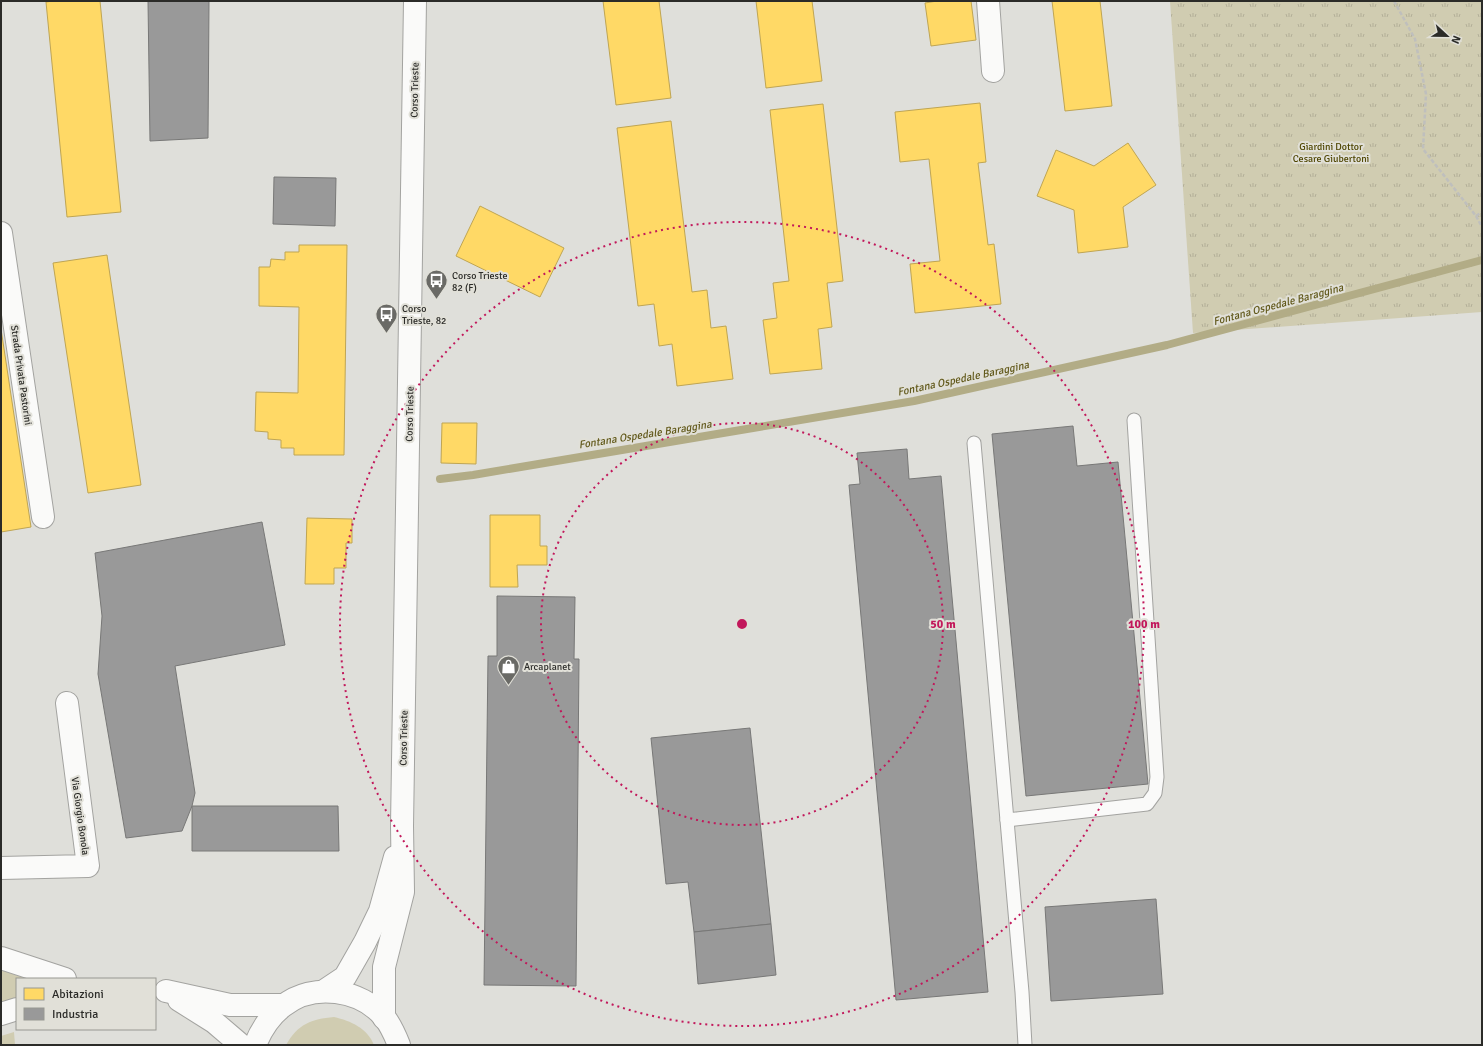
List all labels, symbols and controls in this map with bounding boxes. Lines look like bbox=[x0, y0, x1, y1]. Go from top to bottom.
north arrow bbox=[1427, 16, 1467, 56]
text: N bbox=[1448, 34, 1463, 46]
street label: Corso Trieste bbox=[409, 62, 421, 118]
park label: Giardini Dottor Cesare Giubertoni bbox=[1293, 141, 1369, 165]
bus stop icon: Corso Trieste 82 (F) bbox=[424, 268, 450, 301]
place label: Corso Trieste 82 (F) bbox=[452, 270, 507, 294]
water label: Fontana Ospedale Baraggina bbox=[1212, 281, 1345, 328]
bus stop icon: Corso Trieste, 82 bbox=[374, 301, 400, 334]
place label: Corso Trieste, 82 bbox=[402, 303, 446, 327]
street label: Strada Privata Pastorini bbox=[8, 324, 34, 426]
water label: Fontana Ospedale Baraggina bbox=[896, 358, 1031, 399]
street label: Corso Trieste bbox=[404, 386, 416, 442]
water label: Fontana Ospedale Baraggina bbox=[578, 418, 713, 451]
centre of rings bbox=[735, 617, 749, 631]
text: 50 m bbox=[930, 617, 956, 632]
text: 100 m bbox=[1128, 617, 1160, 632]
shop icon: Arcaplanet bbox=[495, 653, 521, 686]
place label: Arcaplanet bbox=[524, 661, 571, 673]
street label: Corso Trieste bbox=[398, 710, 410, 766]
street label: Via Giorgio Bonola bbox=[69, 776, 91, 856]
legend bbox=[16, 978, 156, 1030]
text: Abitazioni bbox=[52, 987, 104, 1002]
text: Industria bbox=[52, 1007, 98, 1022]

